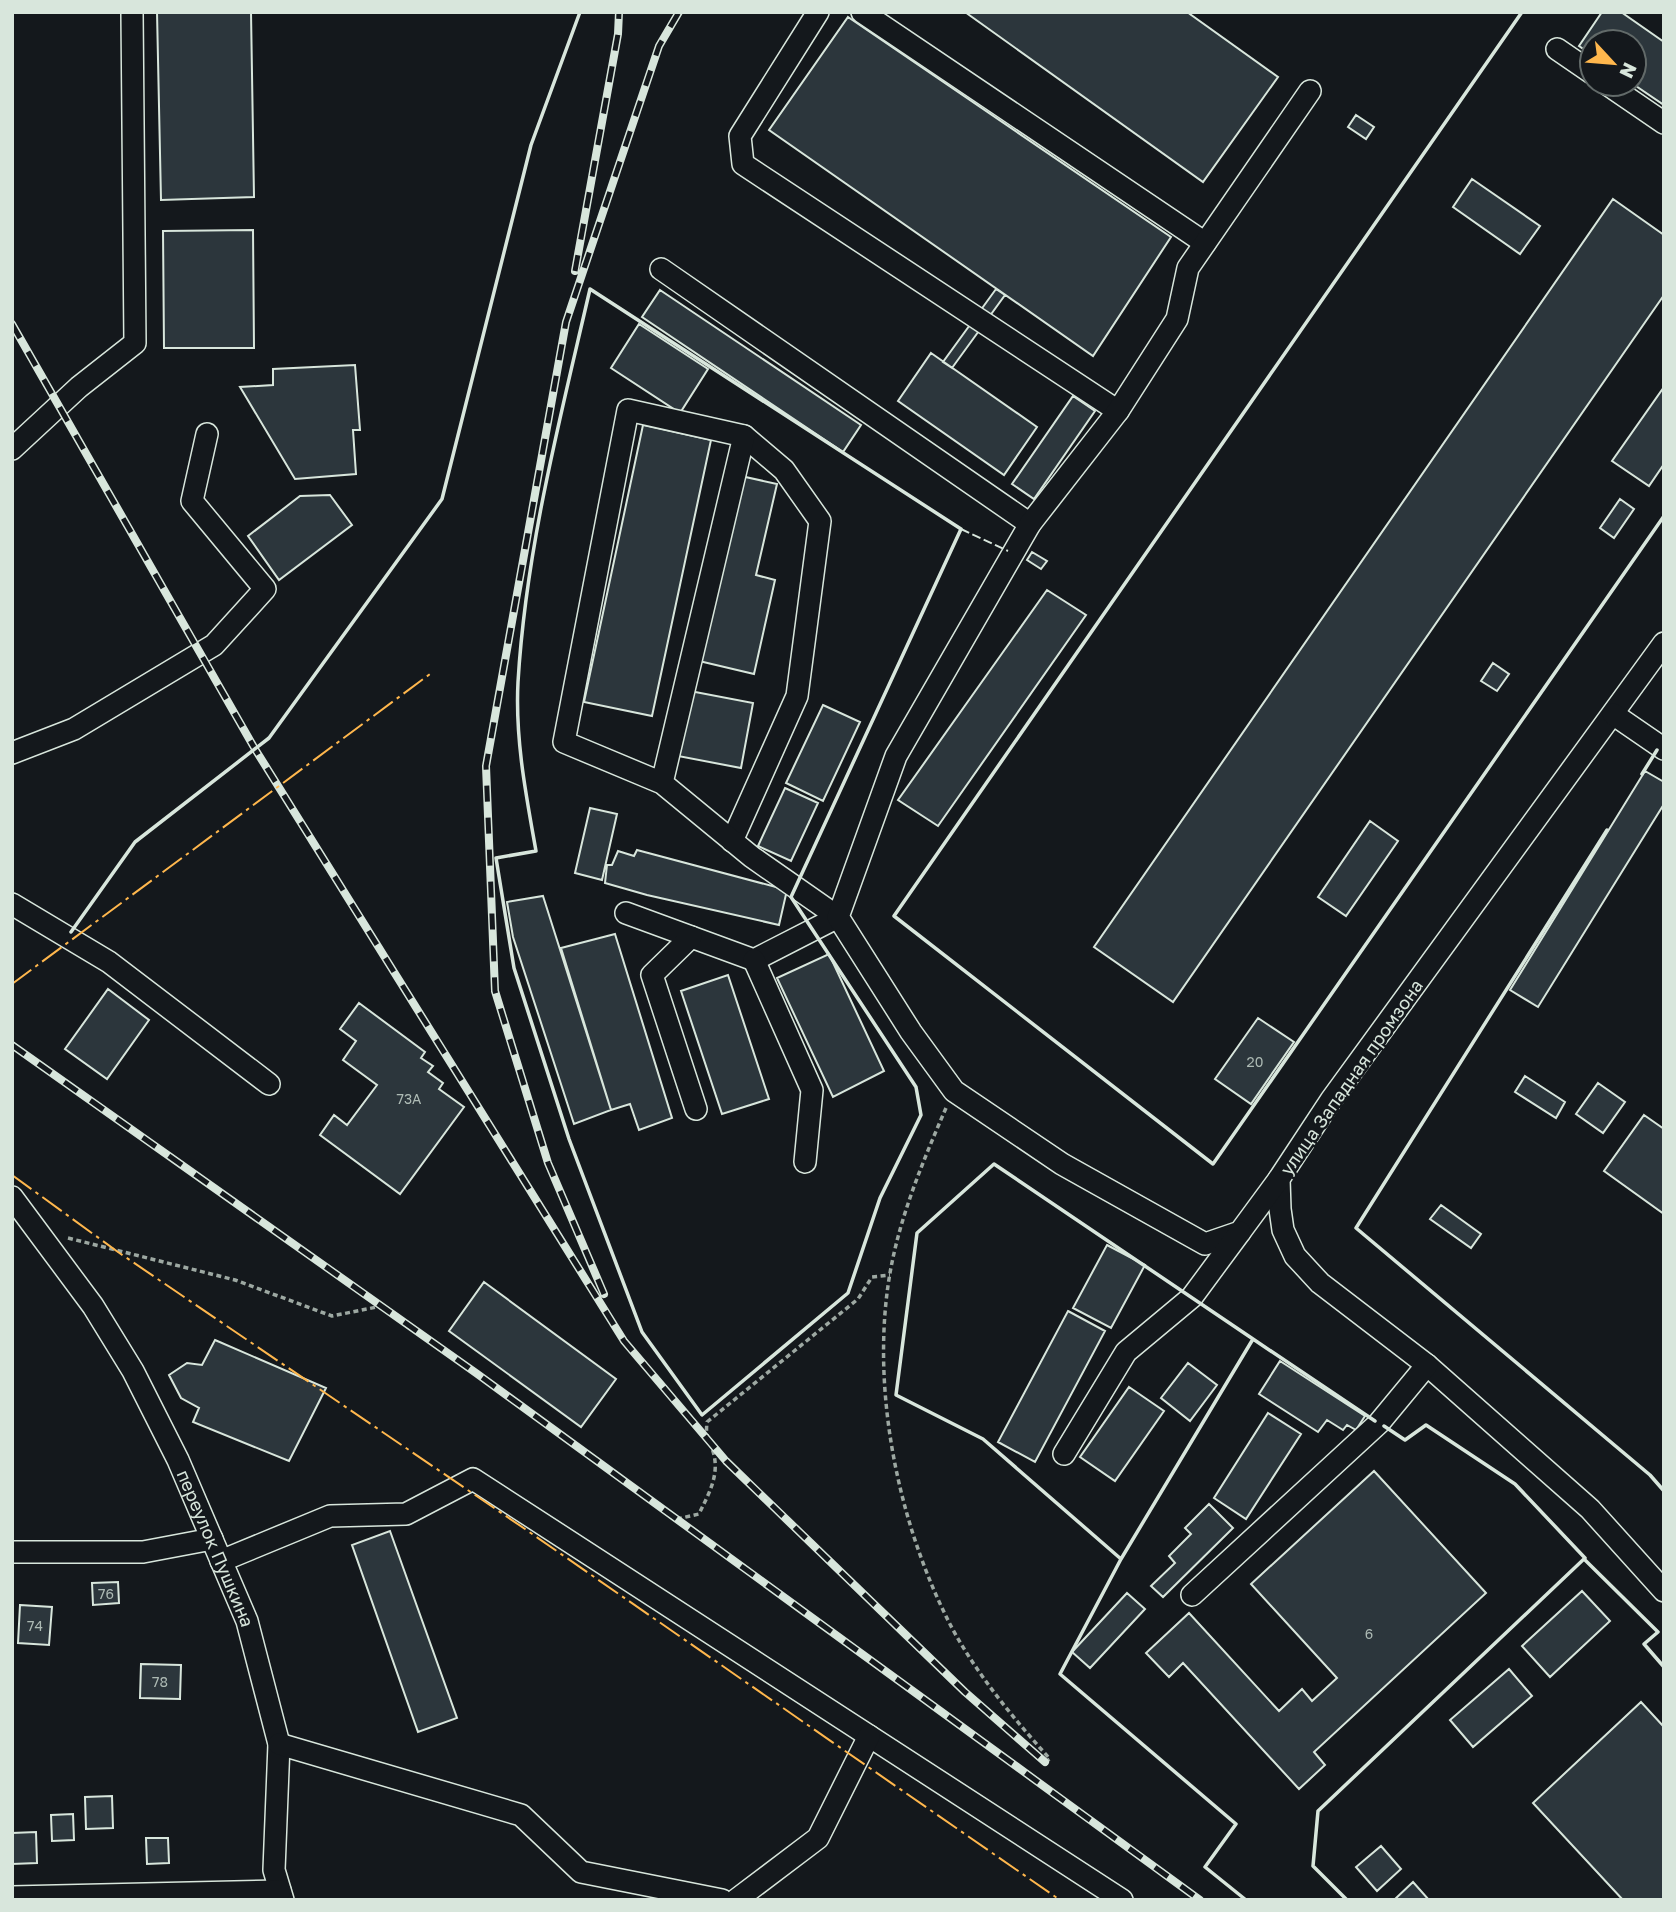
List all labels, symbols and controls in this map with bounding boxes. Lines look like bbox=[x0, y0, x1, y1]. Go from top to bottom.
north arrow bbox=[1578, 28, 1648, 98]
text: N bbox=[1615, 59, 1642, 82]
street label: улица Западная промзона bbox=[1275, 975, 1427, 1179]
house number: 20 bbox=[1247, 1053, 1263, 1070]
house number: 73А bbox=[397, 1090, 422, 1107]
street label: переулок Пушкина bbox=[172, 1466, 259, 1629]
house number: 76 bbox=[98, 1585, 114, 1602]
house number: 74 bbox=[27, 1617, 43, 1634]
house number: 6 bbox=[1365, 1625, 1373, 1642]
house number: 78 bbox=[152, 1673, 168, 1690]

